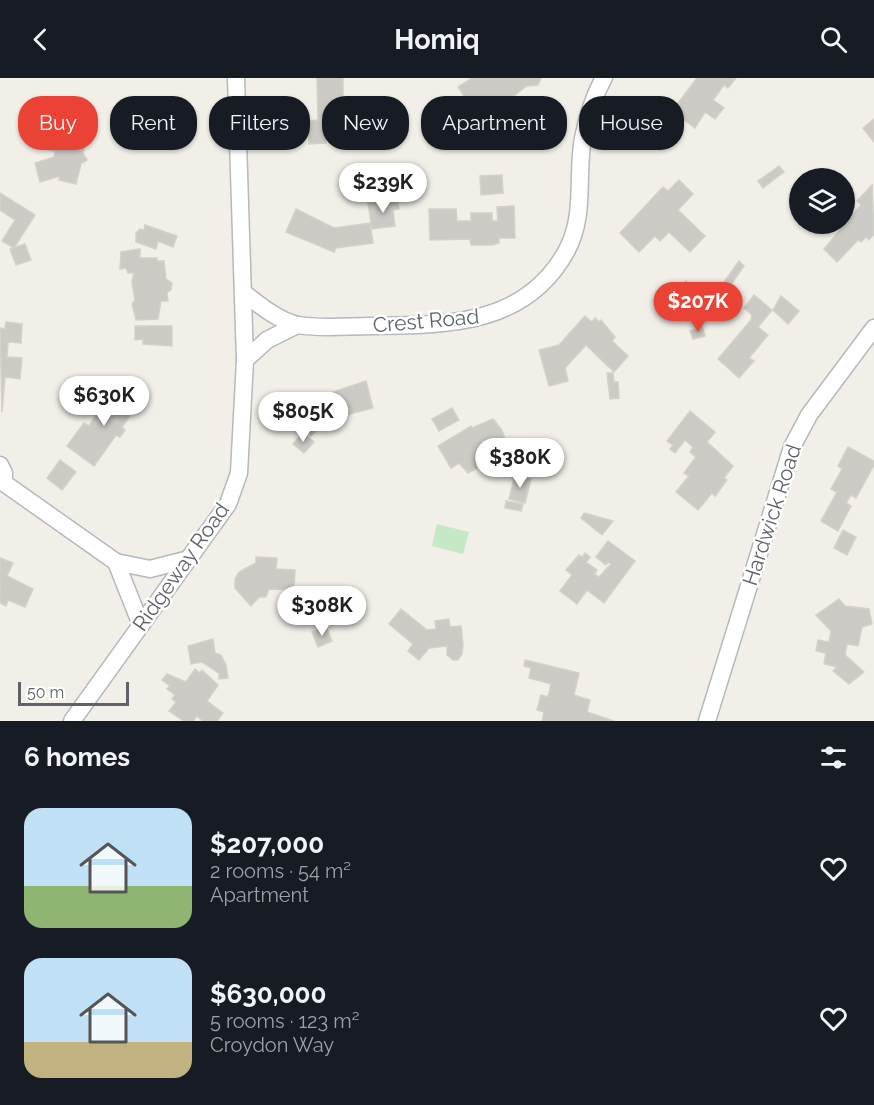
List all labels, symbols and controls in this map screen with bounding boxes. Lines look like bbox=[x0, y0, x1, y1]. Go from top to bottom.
icon: back bbox=[24, 23, 57, 56]
icon: search bbox=[817, 23, 850, 56]
text: Homiq bbox=[394, 24, 480, 55]
chip: Buy bbox=[18, 96, 98, 150]
chip: Rent bbox=[110, 96, 197, 150]
chip: Filters bbox=[209, 96, 310, 150]
chip: New bbox=[322, 96, 409, 150]
chip: Apartment bbox=[421, 96, 567, 150]
chip: House bbox=[579, 96, 684, 150]
pin: $239K bbox=[341, 163, 425, 214]
map controls bbox=[789, 168, 855, 234]
button: layers bbox=[789, 168, 855, 234]
text: $239K bbox=[353, 170, 413, 194]
pin: $207K bbox=[656, 282, 740, 333]
text: $207K bbox=[668, 289, 728, 313]
street label: Crest Road bbox=[372, 303, 480, 338]
pin: $630K bbox=[62, 376, 146, 427]
text: $630K bbox=[73, 383, 135, 407]
pin: $805K bbox=[261, 392, 345, 443]
text: $805K bbox=[272, 399, 334, 423]
pin: $380K bbox=[478, 438, 562, 489]
street label: Hardwick Road bbox=[737, 441, 806, 589]
text: $380K bbox=[489, 445, 551, 469]
street label: Ridgeway Road bbox=[127, 498, 234, 636]
pin: $308K bbox=[280, 586, 364, 637]
text: $308K bbox=[291, 593, 353, 617]
scale bar bbox=[18, 679, 129, 706]
text: 50 m bbox=[27, 683, 64, 702]
icon: filters bbox=[817, 741, 850, 774]
text: 6 homes bbox=[24, 742, 130, 772]
text: $207,000 bbox=[210, 829, 324, 859]
icon: home bbox=[72, 832, 144, 904]
icon: heart bbox=[817, 852, 850, 885]
text: 2 rooms · 54 m² bbox=[210, 859, 351, 883]
text: Apartment bbox=[210, 883, 309, 907]
text: $630,000 bbox=[210, 979, 327, 1009]
icon: home bbox=[72, 982, 144, 1054]
icon: heart bbox=[817, 1002, 850, 1035]
text: 5 rooms · 123 m² bbox=[210, 1009, 359, 1033]
text: Croydon Way bbox=[210, 1033, 334, 1057]

